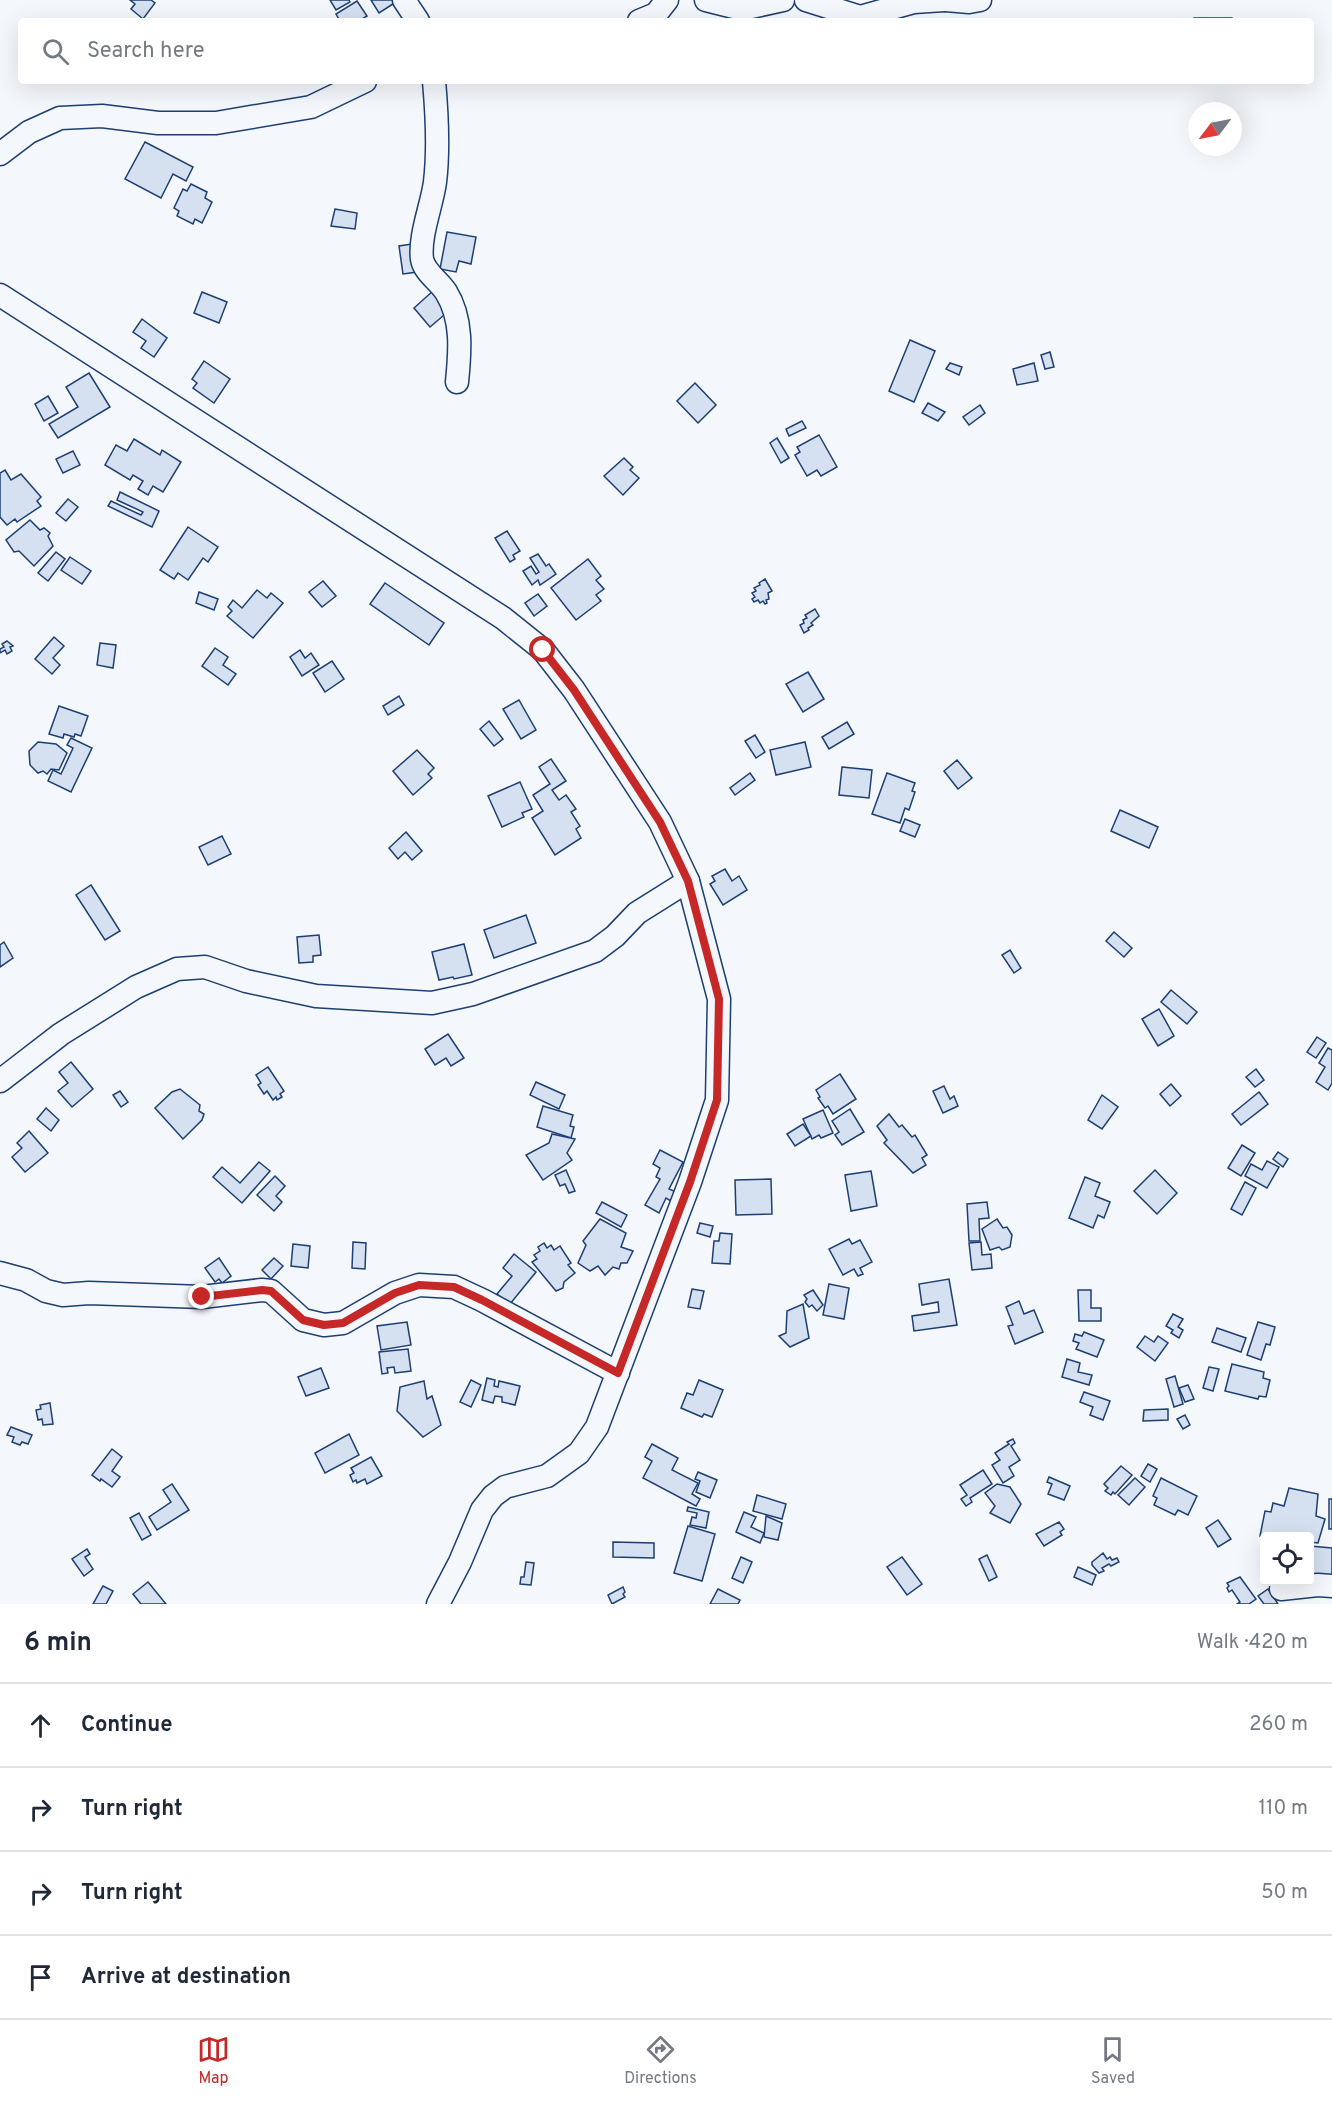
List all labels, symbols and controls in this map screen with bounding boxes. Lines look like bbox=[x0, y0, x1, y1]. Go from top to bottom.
search box bbox=[18, 18, 1314, 84]
icon: search bbox=[39, 35, 72, 68]
text: Search here bbox=[87, 38, 205, 65]
north arrow bbox=[1188, 102, 1242, 156]
route start bbox=[529, 636, 555, 662]
route end bbox=[188, 1283, 214, 1309]
map controls bbox=[1260, 1532, 1314, 1586]
button: locate bbox=[1260, 1532, 1314, 1586]
text: 6 min bbox=[24, 1627, 92, 1660]
text: Walk · 420 m bbox=[1197, 1630, 1308, 1656]
icon: ahead bbox=[24, 1709, 57, 1742]
text: Continue bbox=[81, 1712, 172, 1739]
text: 260 m bbox=[1249, 1712, 1308, 1738]
icon: right bbox=[24, 1793, 57, 1826]
text: Turn right bbox=[81, 1796, 183, 1823]
text: 110 m bbox=[1259, 1796, 1308, 1822]
icon: right bbox=[24, 1877, 57, 1910]
text: Turn right bbox=[81, 1880, 183, 1907]
text: 50 m bbox=[1261, 1880, 1308, 1906]
icon: arrive bbox=[24, 1961, 57, 1994]
text: Arrive at destination bbox=[81, 1964, 291, 1991]
tab: Map bbox=[197, 2033, 230, 2089]
tab: Directions bbox=[624, 2033, 697, 2089]
tab: Saved bbox=[1091, 2033, 1135, 2089]

